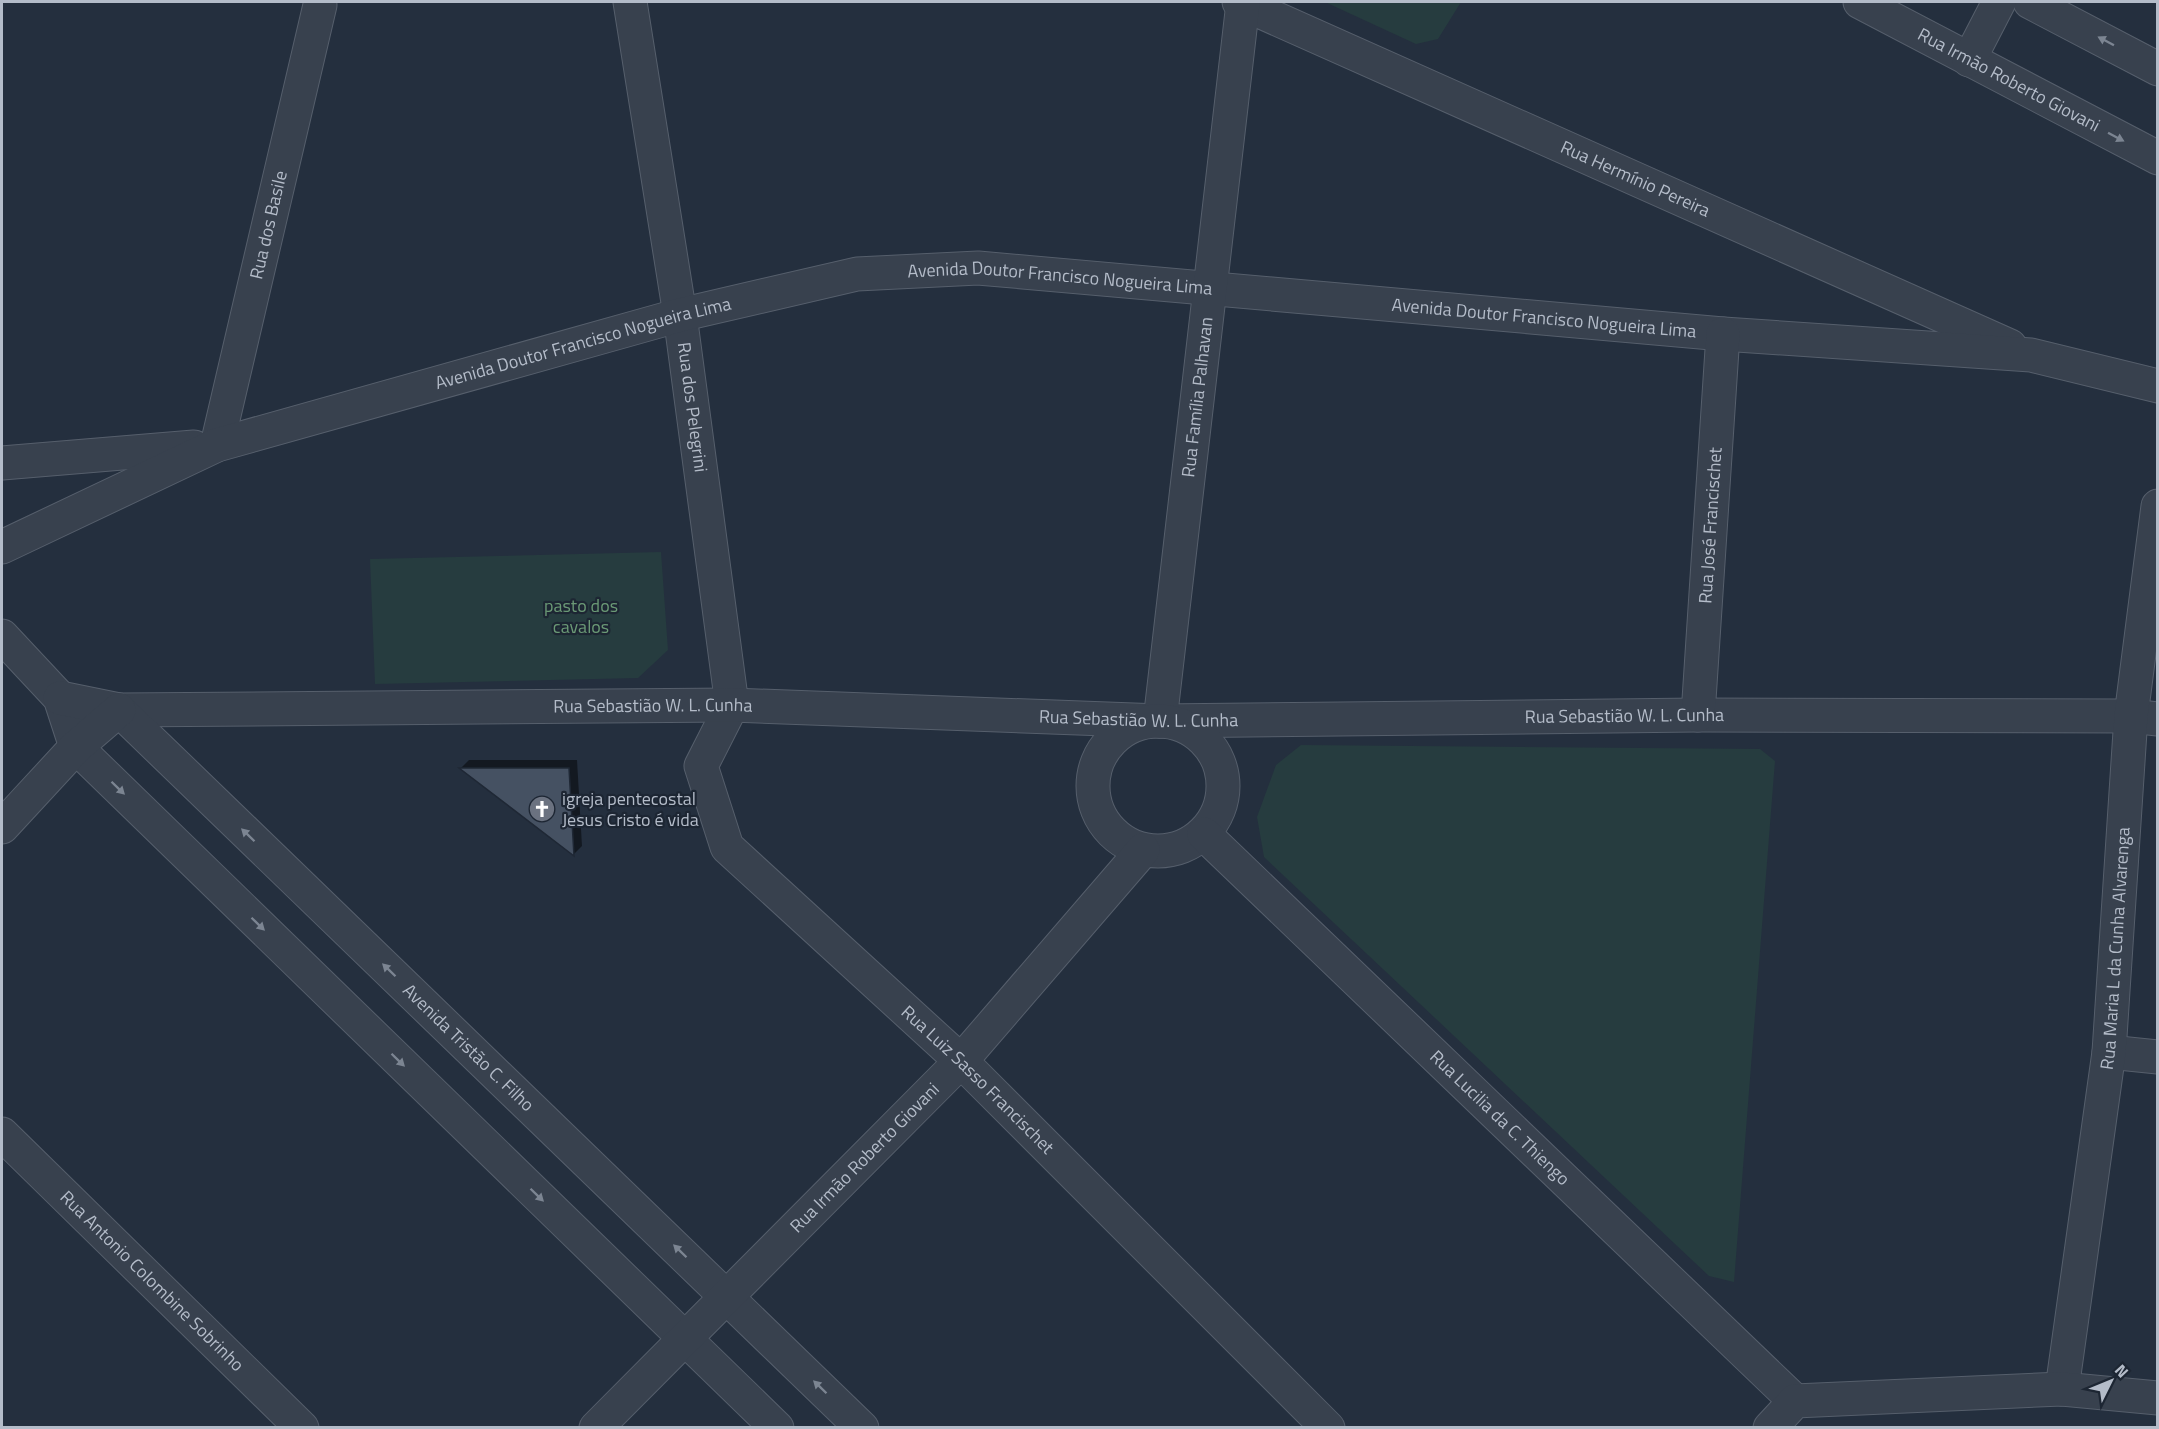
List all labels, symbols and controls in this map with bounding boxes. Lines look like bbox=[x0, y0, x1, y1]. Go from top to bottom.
street label: Rua Irmão Roberto Giovani bbox=[1913, 21, 2105, 138]
one-way arrow bbox=[2097, 36, 2114, 46]
one-way arrow bbox=[2108, 132, 2125, 142]
street label: Rua Hermínio Pereira bbox=[1556, 133, 1715, 224]
street label: Rua dos Basile bbox=[242, 168, 294, 282]
street label: Avenida Doutor Francisco Nogueira Lima bbox=[907, 254, 1213, 302]
street label: Avenida Doutor Francisco Nogueira Lima bbox=[432, 290, 734, 396]
street label: Avenida Doutor Francisco Nogueira Lima bbox=[1391, 291, 1698, 345]
street label: Rua Família Palhavan bbox=[1174, 315, 1220, 479]
street label: Rua dos Pelegrini bbox=[671, 340, 715, 474]
street label: Rua José Francischet bbox=[1691, 446, 1729, 604]
park label: pasto dos cavalos bbox=[544, 592, 618, 640]
street label: Rua Sebastião W. L. Cunha bbox=[553, 691, 753, 719]
street label: Rua Sebastião W. L. Cunha bbox=[1525, 701, 1724, 730]
street label: Rua Sebastião W. L. Cunha bbox=[1038, 702, 1238, 734]
one-way arrow bbox=[110, 781, 125, 795]
place label: igreja pentecostal Jesus Cristo é vida bbox=[562, 785, 699, 833]
church icon: igreja pentecostal Jesus Cristo é vida bbox=[527, 794, 557, 824]
street label: Rua Maria L da Cunha Alvarenga bbox=[2093, 826, 2137, 1071]
one-way arrow bbox=[241, 828, 256, 842]
one-way arrow bbox=[250, 916, 264, 930]
one-way arrow bbox=[381, 963, 396, 977]
street label: Avenida Tristão C. Filho bbox=[397, 977, 541, 1118]
street label: Rua Luiz Sasso Francischet bbox=[895, 999, 1061, 1160]
street label: Rua Lucilia da C. Thiengo bbox=[1424, 1044, 1576, 1191]
one-way arrow bbox=[390, 1052, 404, 1066]
street label: Rua Irmão Roberto Giovani bbox=[783, 1076, 945, 1239]
street label: Rua Antonio Colombine Sobrinho bbox=[54, 1184, 251, 1377]
one-way arrow bbox=[530, 1188, 544, 1202]
one-way arrow bbox=[674, 1245, 688, 1259]
north arrow bbox=[2081, 1351, 2141, 1411]
text: N bbox=[2109, 1359, 2135, 1383]
one-way arrow bbox=[814, 1380, 828, 1394]

